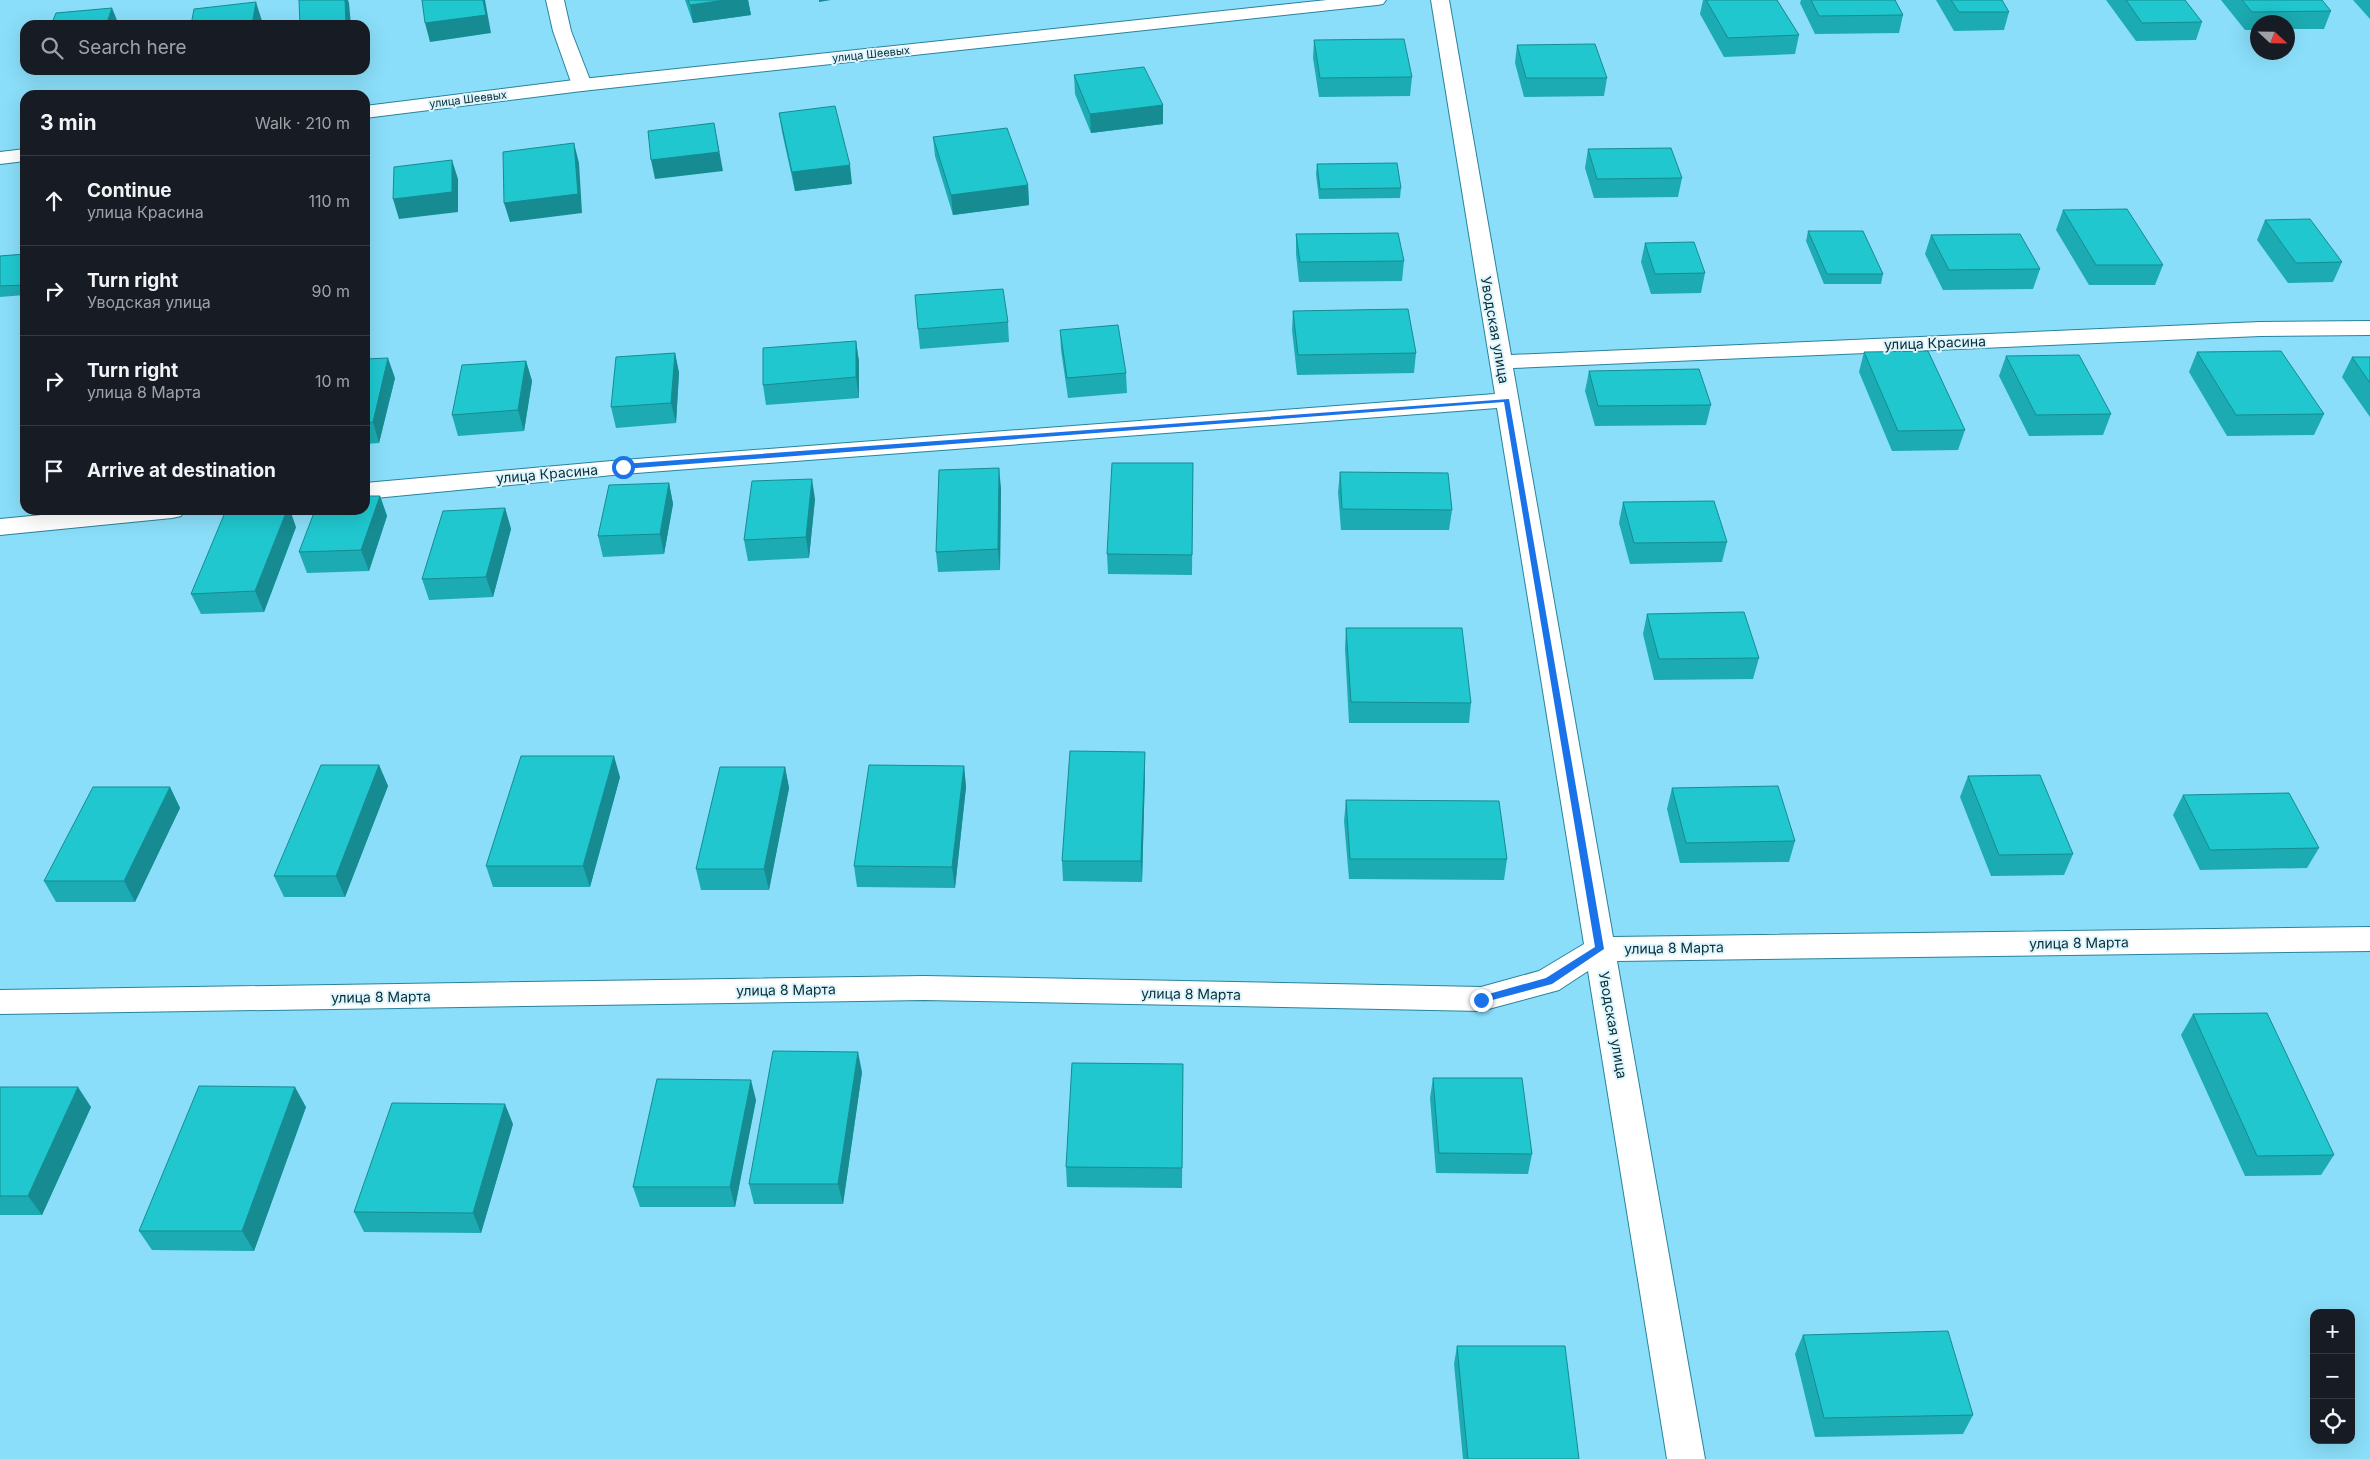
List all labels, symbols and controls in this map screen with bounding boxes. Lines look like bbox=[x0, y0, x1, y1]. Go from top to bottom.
north arrow bbox=[2250, 15, 2295, 60]
search box bbox=[20, 20, 370, 75]
icon: search bbox=[38, 34, 66, 62]
text: Search here bbox=[78, 36, 187, 59]
street label: улица Шеевых bbox=[831, 43, 911, 65]
street label: улица Шеевых bbox=[428, 87, 508, 111]
text: 3 min bbox=[40, 110, 96, 135]
text: Walk · 210 m bbox=[255, 113, 350, 133]
text: Continue bbox=[87, 179, 172, 202]
icon: ahead bbox=[40, 187, 68, 215]
text: 110 m bbox=[308, 191, 350, 211]
text: улица Красина bbox=[87, 202, 204, 222]
text: Turn right bbox=[87, 269, 178, 292]
street label: Уводская улица bbox=[1478, 275, 1513, 385]
icon: right bbox=[40, 277, 68, 305]
text: 90 m bbox=[311, 281, 350, 301]
text: Уводская улица bbox=[87, 292, 211, 312]
street label: улица Красина bbox=[1884, 332, 1986, 353]
text: Turn right bbox=[87, 359, 178, 382]
icon: right bbox=[40, 367, 68, 395]
text: 10 m bbox=[315, 371, 350, 391]
text: улица 8 Марта bbox=[87, 382, 201, 402]
route start bbox=[612, 456, 635, 479]
icon: arrive bbox=[40, 457, 68, 485]
text: Arrive at destination bbox=[87, 459, 276, 482]
street label: улица Красина bbox=[495, 461, 599, 486]
street label: улица 8 Марта bbox=[2029, 933, 2129, 952]
street label: улица 8 Марта bbox=[1624, 938, 1724, 957]
street label: Уводская улица bbox=[1596, 970, 1631, 1080]
street label: улица 8 Марта bbox=[736, 980, 836, 999]
street label: улица 8 Марта bbox=[1141, 984, 1241, 1003]
street label: улица 8 Марта bbox=[331, 987, 431, 1006]
route end bbox=[1470, 989, 1493, 1012]
map controls bbox=[2310, 1309, 2355, 1444]
button: + bbox=[2310, 1309, 2355, 1354]
button: − bbox=[2310, 1354, 2355, 1399]
button: locate bbox=[2310, 1399, 2355, 1444]

